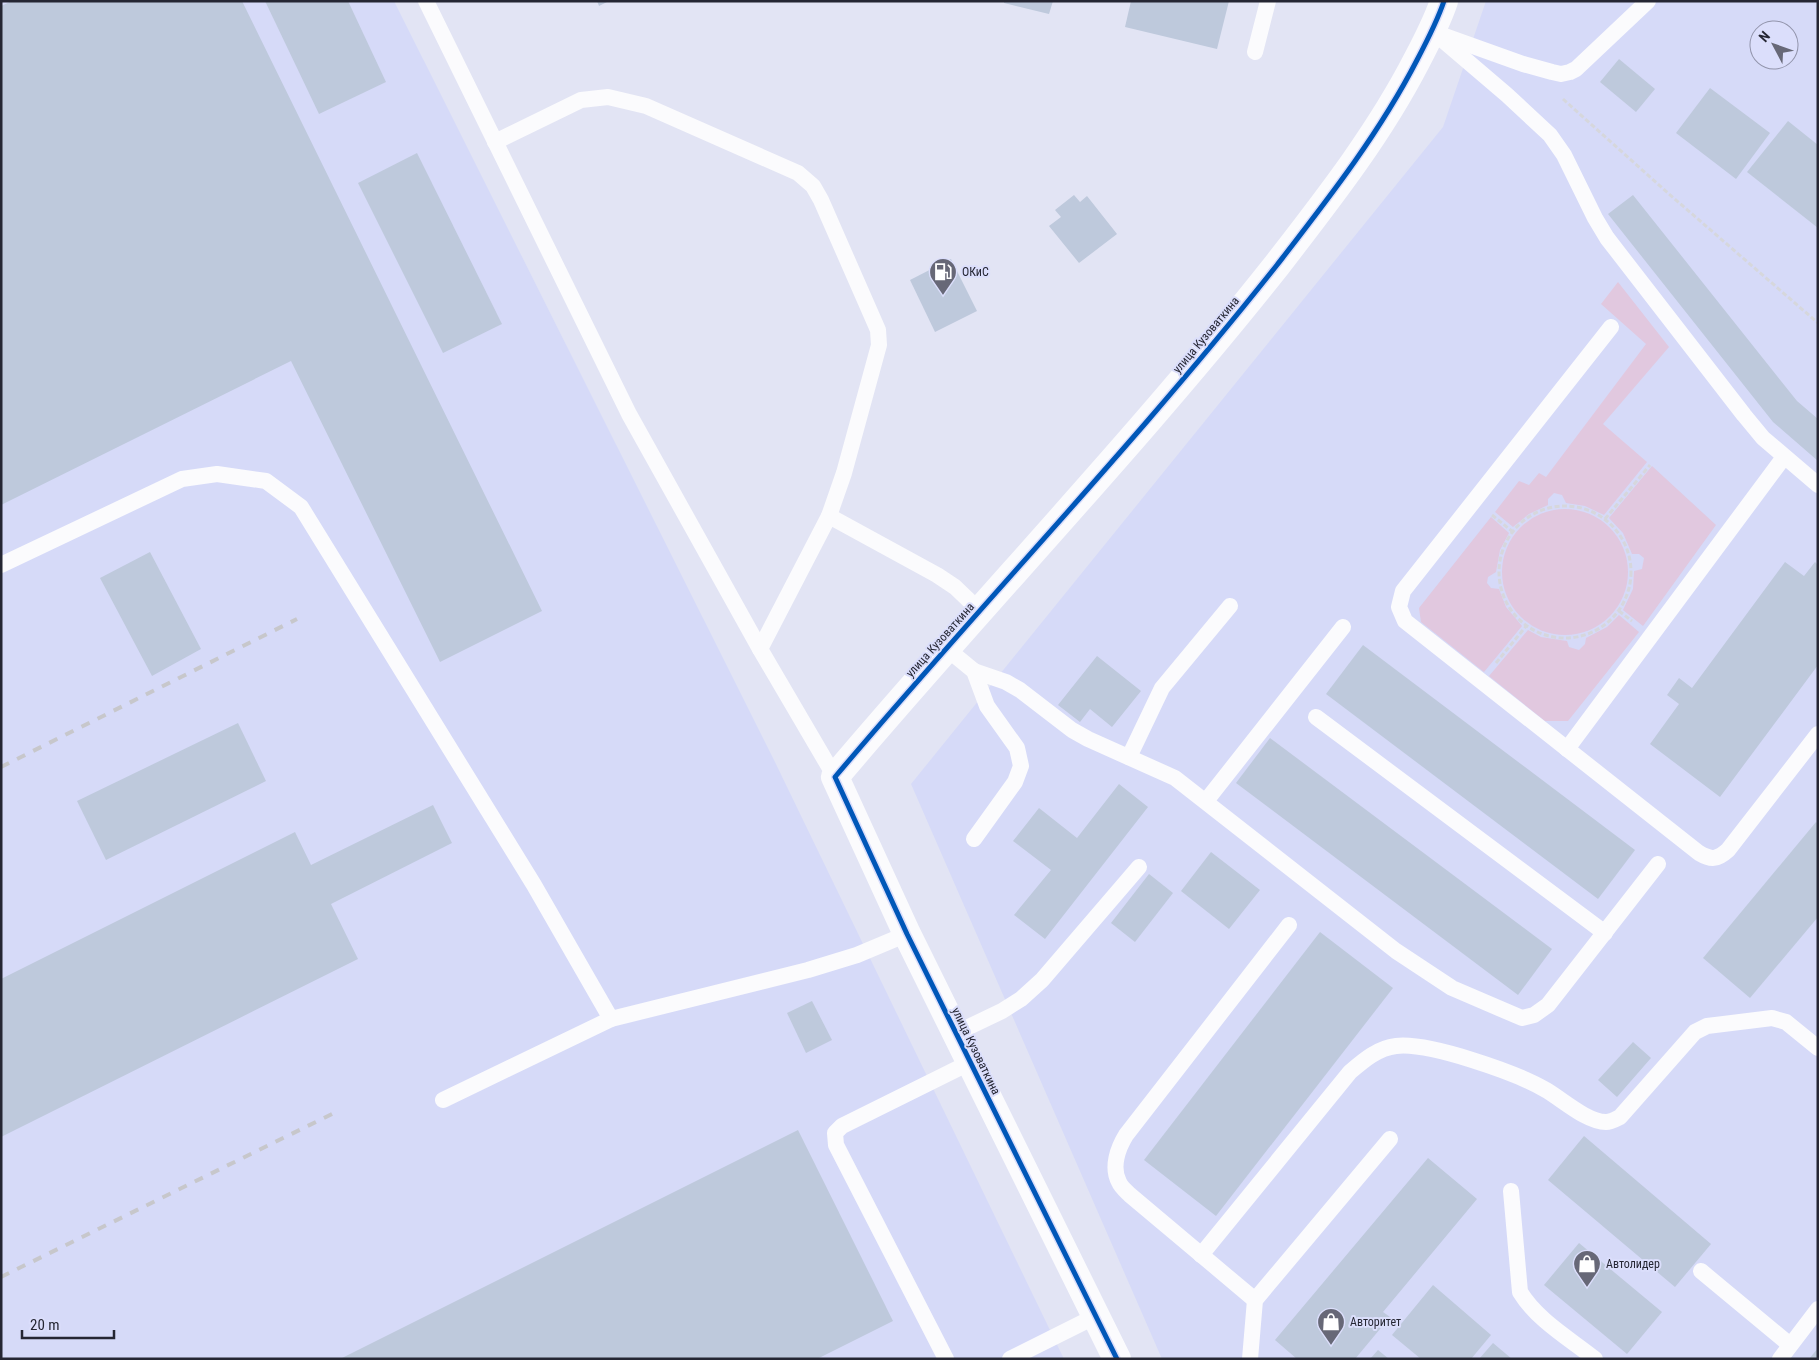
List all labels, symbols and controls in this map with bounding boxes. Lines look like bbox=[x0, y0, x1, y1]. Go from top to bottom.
north arrow bbox=[1749, 20, 1799, 70]
text: N bbox=[1755, 28, 1773, 45]
fuel station icon: ОКиС bbox=[928, 257, 958, 296]
place label: ОКиС bbox=[962, 265, 989, 279]
street label: улица Кузоваткина bbox=[1170, 294, 1242, 376]
street label: улица Кузоваткина bbox=[903, 600, 977, 680]
street label: улица Кузоваткина bbox=[949, 1005, 1003, 1097]
shop icon: Автолидер bbox=[1572, 1249, 1602, 1288]
place label: Автолидер bbox=[1606, 1257, 1660, 1271]
shop icon: Авторитет bbox=[1316, 1307, 1346, 1346]
scale bar bbox=[22, 1308, 115, 1340]
place label: Авторитет bbox=[1350, 1315, 1401, 1329]
text: 20 m bbox=[30, 1316, 60, 1334]

